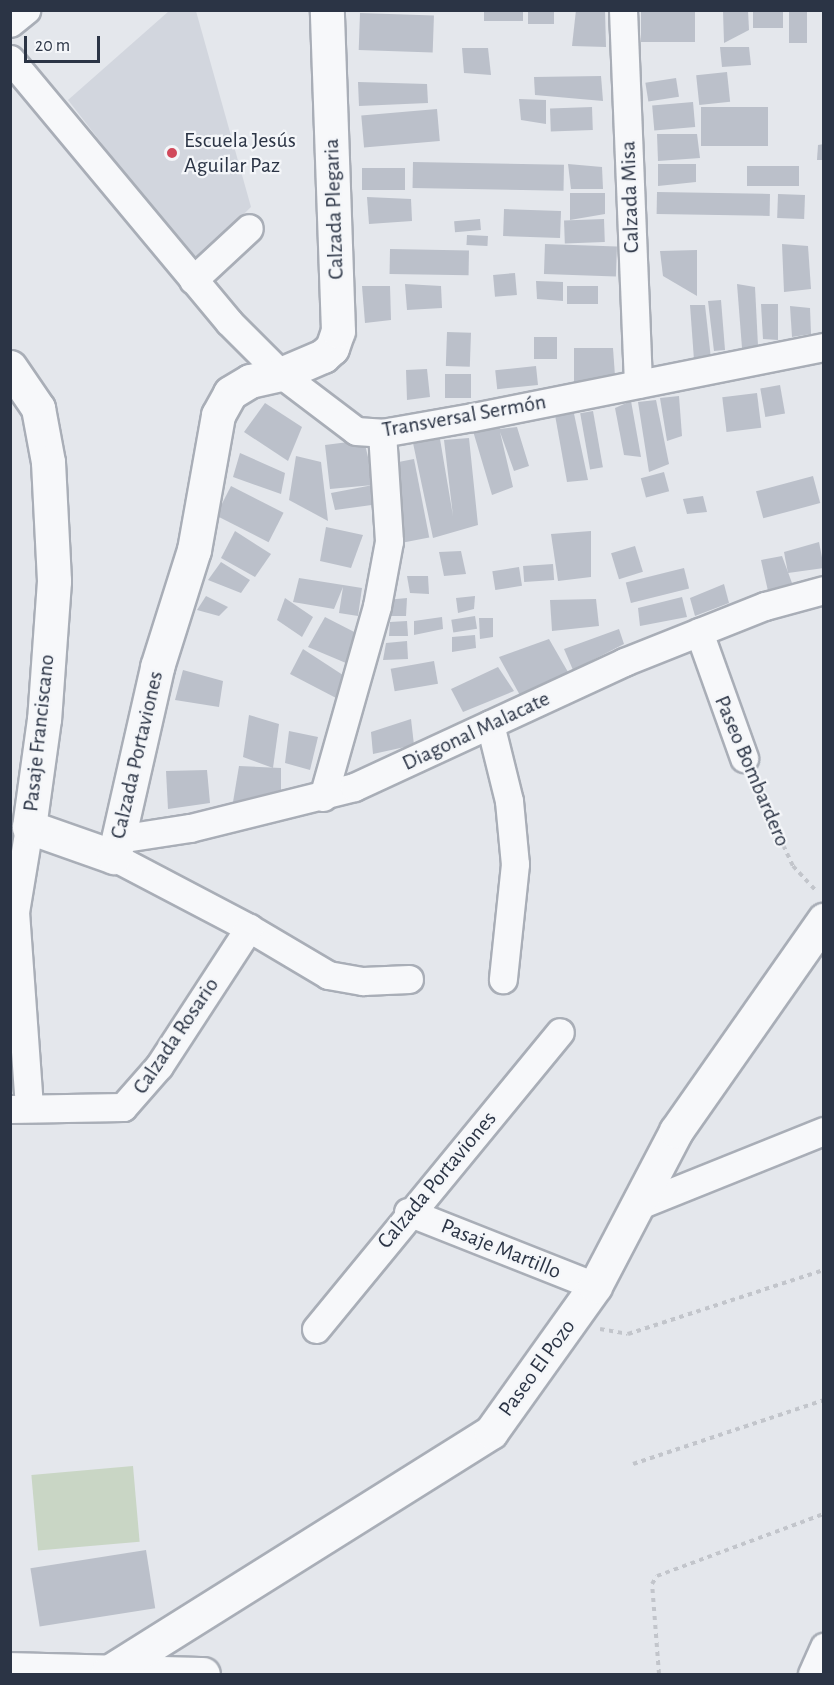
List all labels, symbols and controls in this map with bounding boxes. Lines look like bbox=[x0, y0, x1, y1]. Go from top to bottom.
scale bar bbox=[27, 24, 104, 62]
text: 20 m bbox=[35, 37, 70, 55]
place label: Escuela Jesús Aguilar Paz bbox=[184, 127, 296, 178]
street label: Calzada Plegaria bbox=[318, 138, 350, 280]
street label: Calzada Misa bbox=[615, 140, 645, 254]
marker: Escuela Jesús Aguilar Paz bbox=[165, 146, 179, 160]
street label: Transversal Sermón bbox=[380, 389, 548, 443]
street label: Pasaje Franciscano bbox=[18, 653, 60, 813]
street label: Calzada Portaviones bbox=[105, 669, 169, 841]
street label: Diagonal Malacate bbox=[398, 685, 554, 777]
street label: Paseo Bombardero bbox=[708, 692, 796, 850]
street label: Calzada Rosario bbox=[127, 973, 225, 1099]
street label: Calzada Portaviones bbox=[372, 1106, 502, 1254]
street label: Pasaje Martillo bbox=[437, 1213, 565, 1285]
street label: Paseo El Pozo bbox=[493, 1314, 581, 1422]

